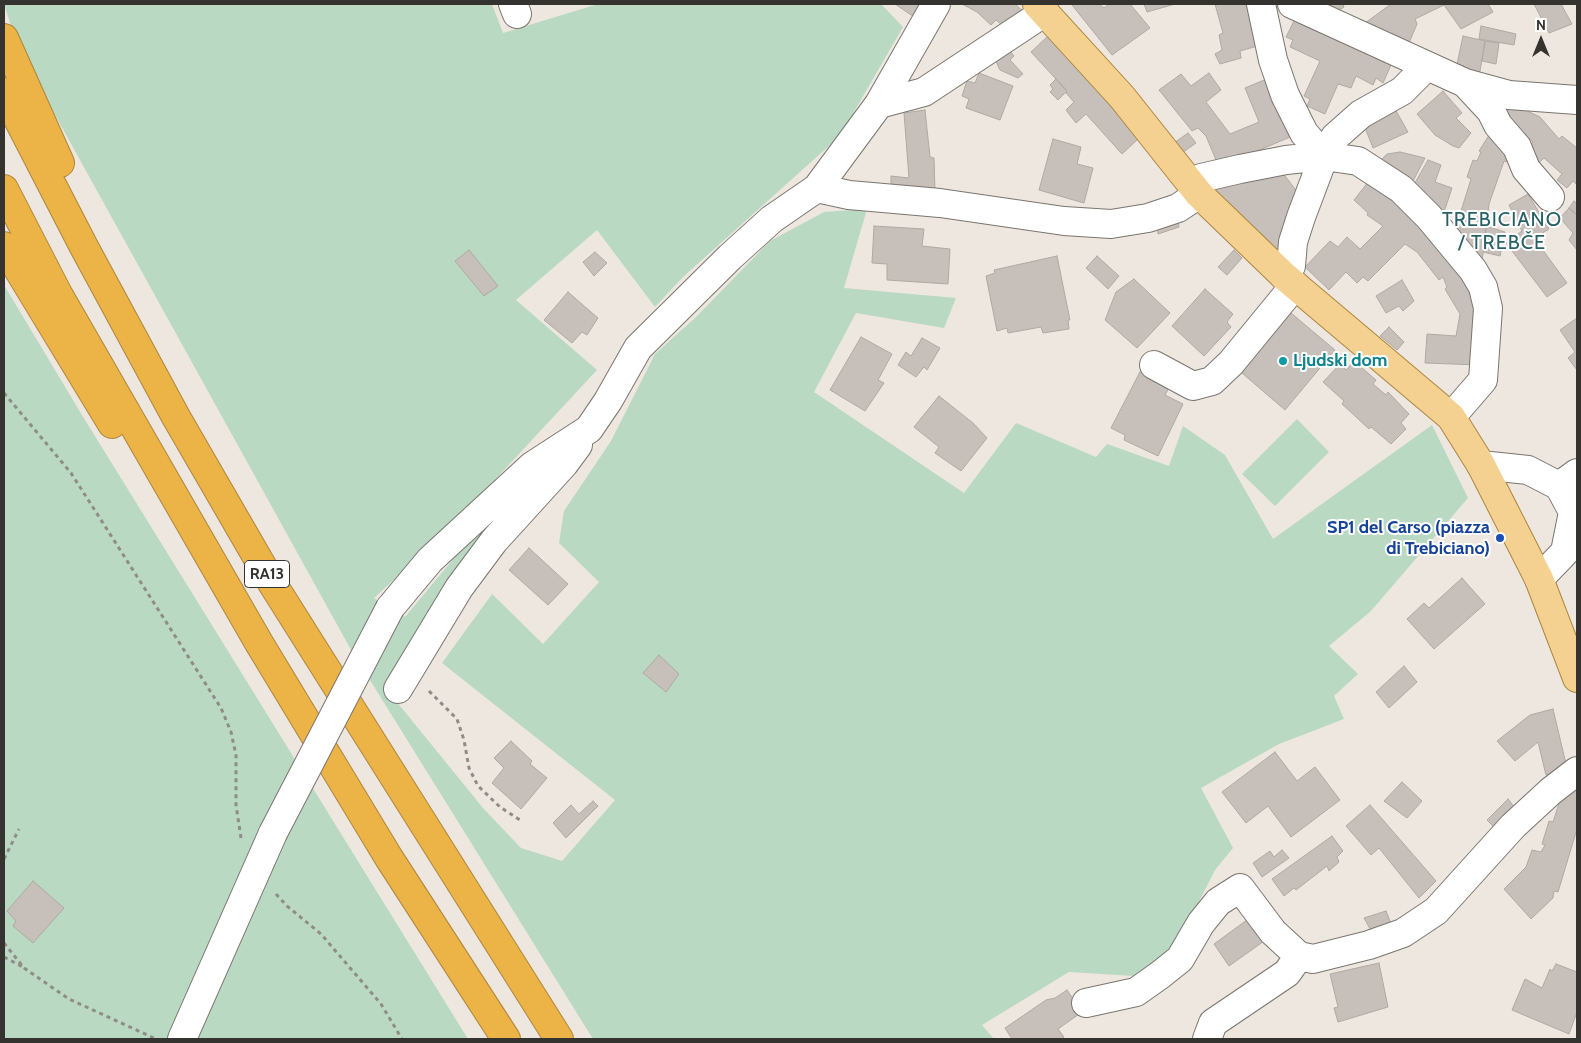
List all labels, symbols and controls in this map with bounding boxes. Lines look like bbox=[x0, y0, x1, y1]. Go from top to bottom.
north arrow bbox=[1516, 15, 1566, 65]
text: N bbox=[1536, 16, 1546, 34]
district label: TREBICIANO / TREBČE bbox=[1441, 208, 1563, 255]
place label: Ljudski dom bbox=[1293, 350, 1387, 372]
marker: Ljudski dom bbox=[1277, 355, 1289, 367]
place label: SP1 del Carso (piazza di Trebiciano) bbox=[1327, 517, 1490, 560]
marker: SP1 del Carso (piazza di Trebiciano) bbox=[1494, 532, 1506, 544]
road number: RA13 bbox=[244, 560, 290, 588]

